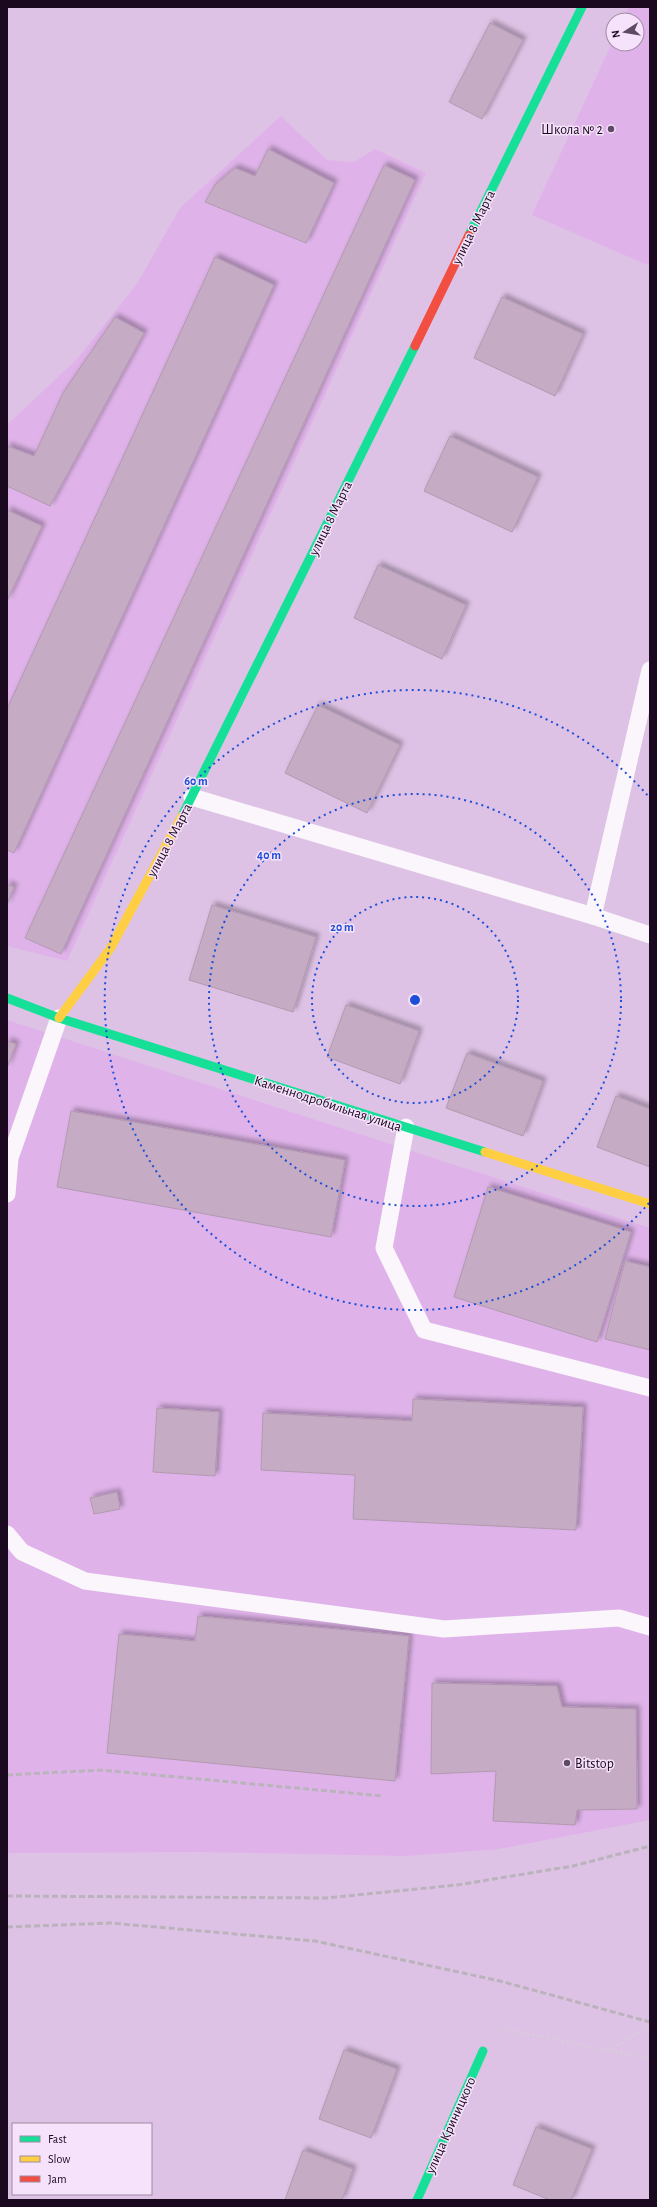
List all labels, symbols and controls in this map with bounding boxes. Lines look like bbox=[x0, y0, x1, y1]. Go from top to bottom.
north arrow bbox=[605, 12, 645, 52]
text: N bbox=[610, 29, 622, 39]
place label: Школа № 2 bbox=[541, 123, 603, 137]
marker: Школа № 2 bbox=[606, 124, 616, 134]
street label: улица 8 Марта bbox=[449, 188, 498, 268]
street label: улица 8 Марта bbox=[306, 479, 355, 559]
text: 60 m bbox=[184, 775, 208, 787]
street label: улица 8 Марта bbox=[144, 801, 195, 880]
text: 40 m bbox=[257, 849, 281, 861]
text: 20 m bbox=[330, 921, 354, 933]
centre of rings bbox=[408, 993, 422, 1007]
street label: Каменнодробильная улица bbox=[252, 1073, 404, 1135]
place label: Bitstop bbox=[575, 1757, 614, 1771]
marker: Bitstop bbox=[562, 1758, 572, 1768]
street label: улица Криницкого bbox=[423, 2075, 479, 2177]
legend bbox=[12, 2123, 152, 2195]
text: Fast bbox=[48, 2133, 67, 2145]
text: Slow bbox=[48, 2153, 70, 2165]
text: Jam bbox=[48, 2173, 67, 2185]

